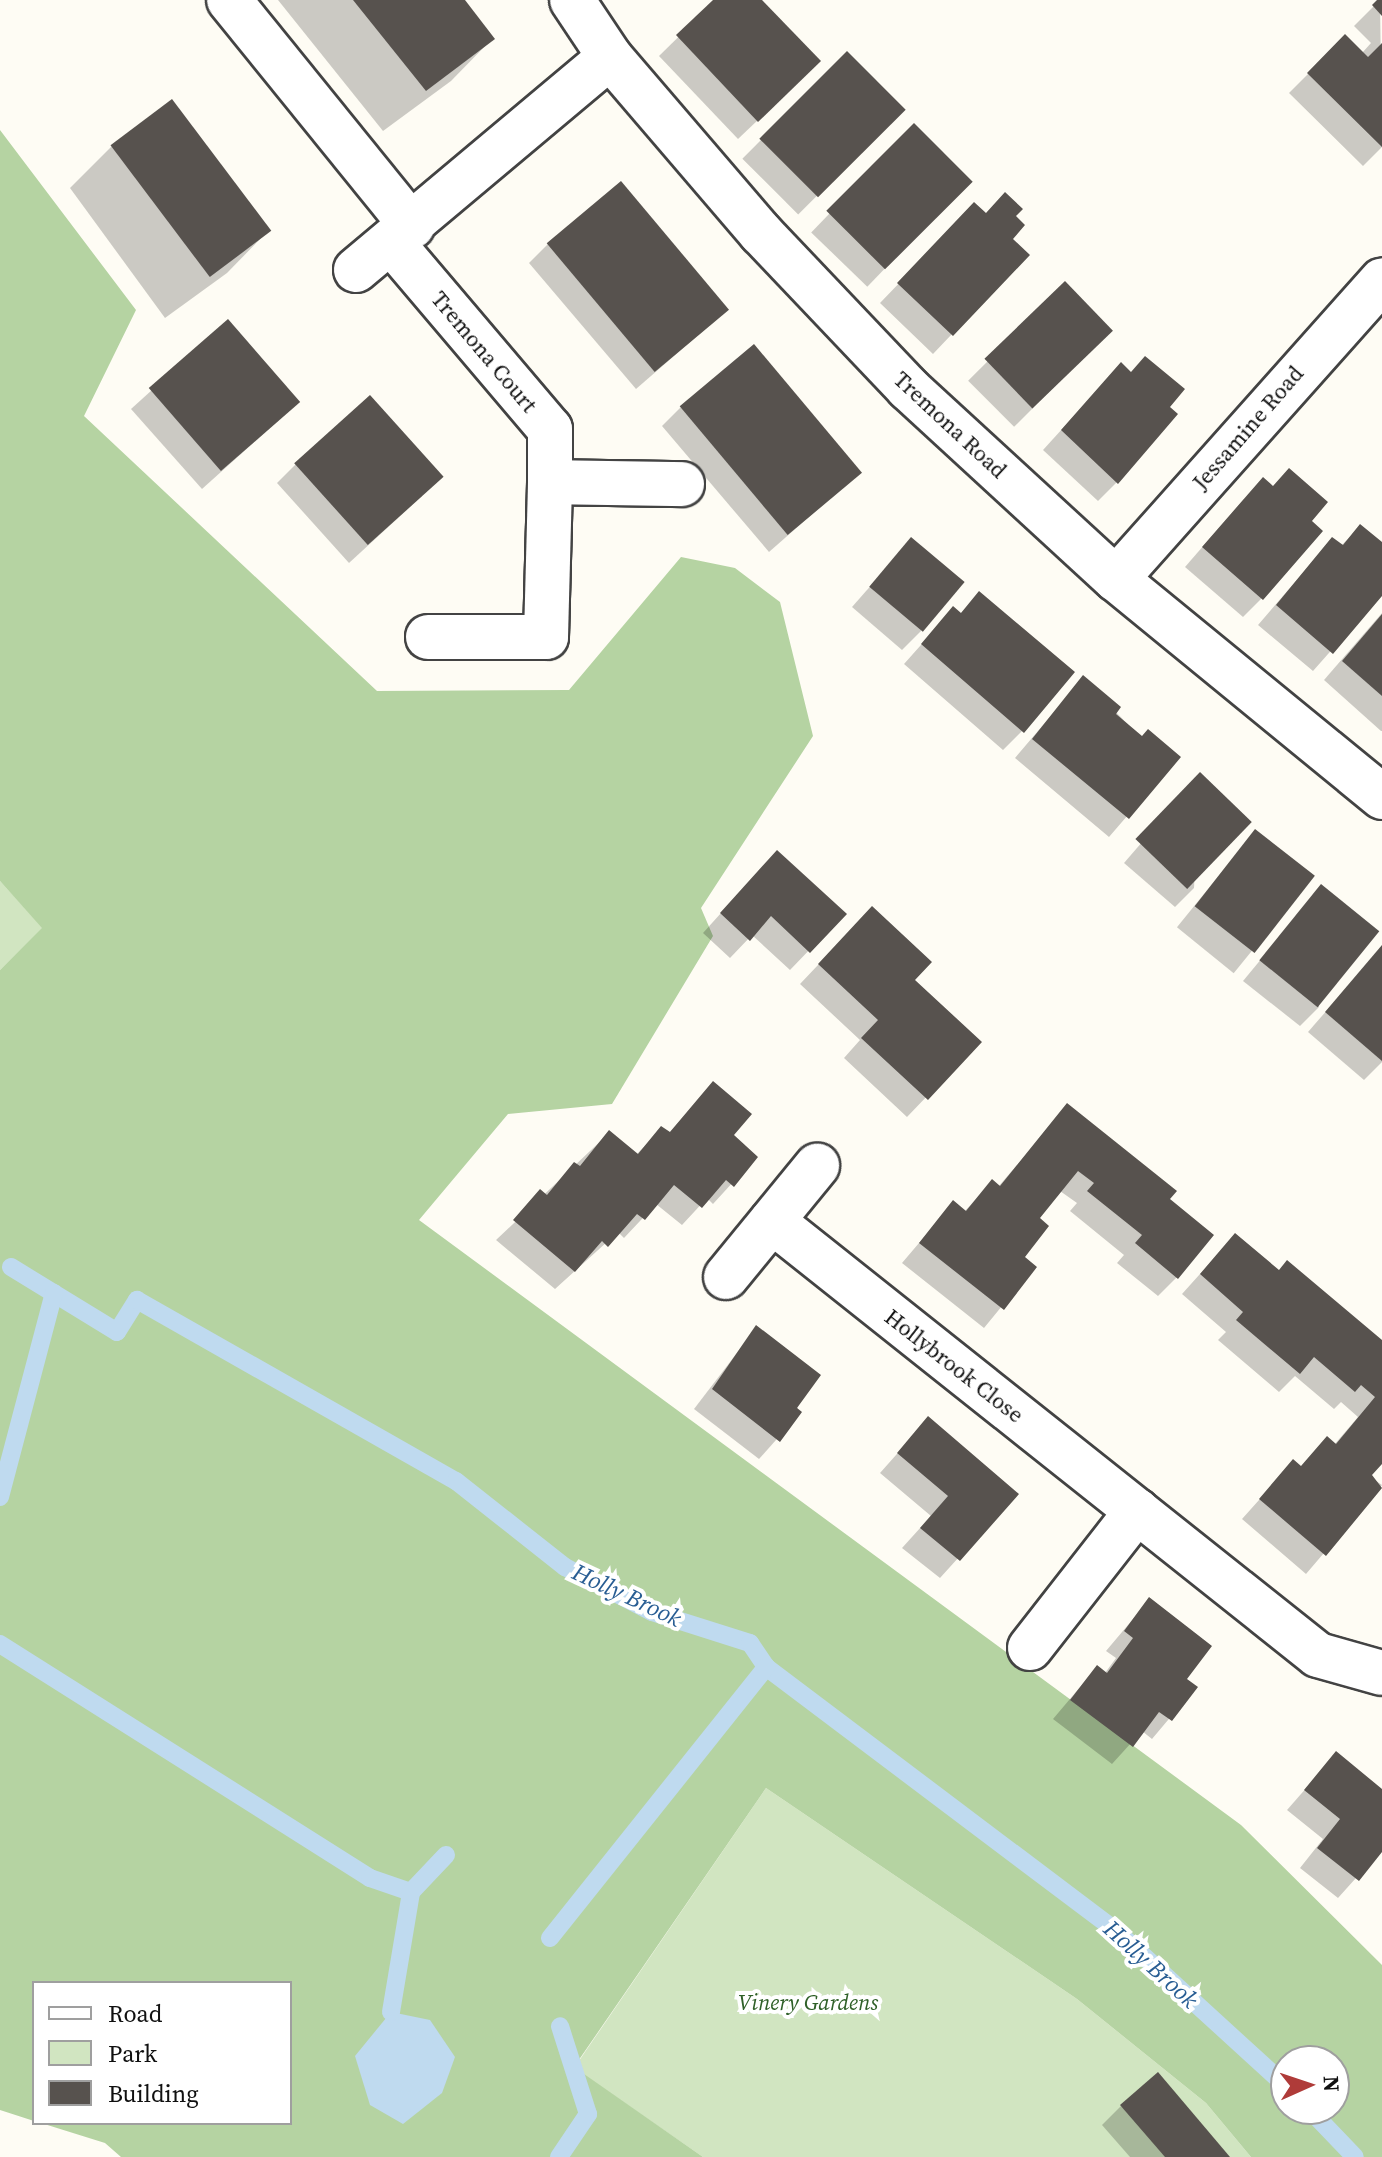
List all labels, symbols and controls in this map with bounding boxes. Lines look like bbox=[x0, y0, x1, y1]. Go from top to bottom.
street label: Tremona Court bbox=[426, 286, 542, 418]
street label: Jessamine Road bbox=[1187, 361, 1309, 495]
street label: Tremona Road bbox=[888, 366, 1012, 484]
street label: Hollybrook Close bbox=[879, 1304, 1029, 1428]
water label: Holly Brook bbox=[568, 1557, 686, 1633]
water label: Holly Brook bbox=[1098, 1914, 1204, 2014]
legend bbox=[32, 1981, 292, 2125]
park label: Vinery Gardens bbox=[738, 1990, 878, 2016]
text: Road bbox=[108, 1997, 162, 2030]
text: Park bbox=[108, 2037, 157, 2070]
north arrow bbox=[1270, 2045, 1350, 2125]
text: N bbox=[1317, 2075, 1347, 2093]
text: Building bbox=[108, 2077, 199, 2110]

